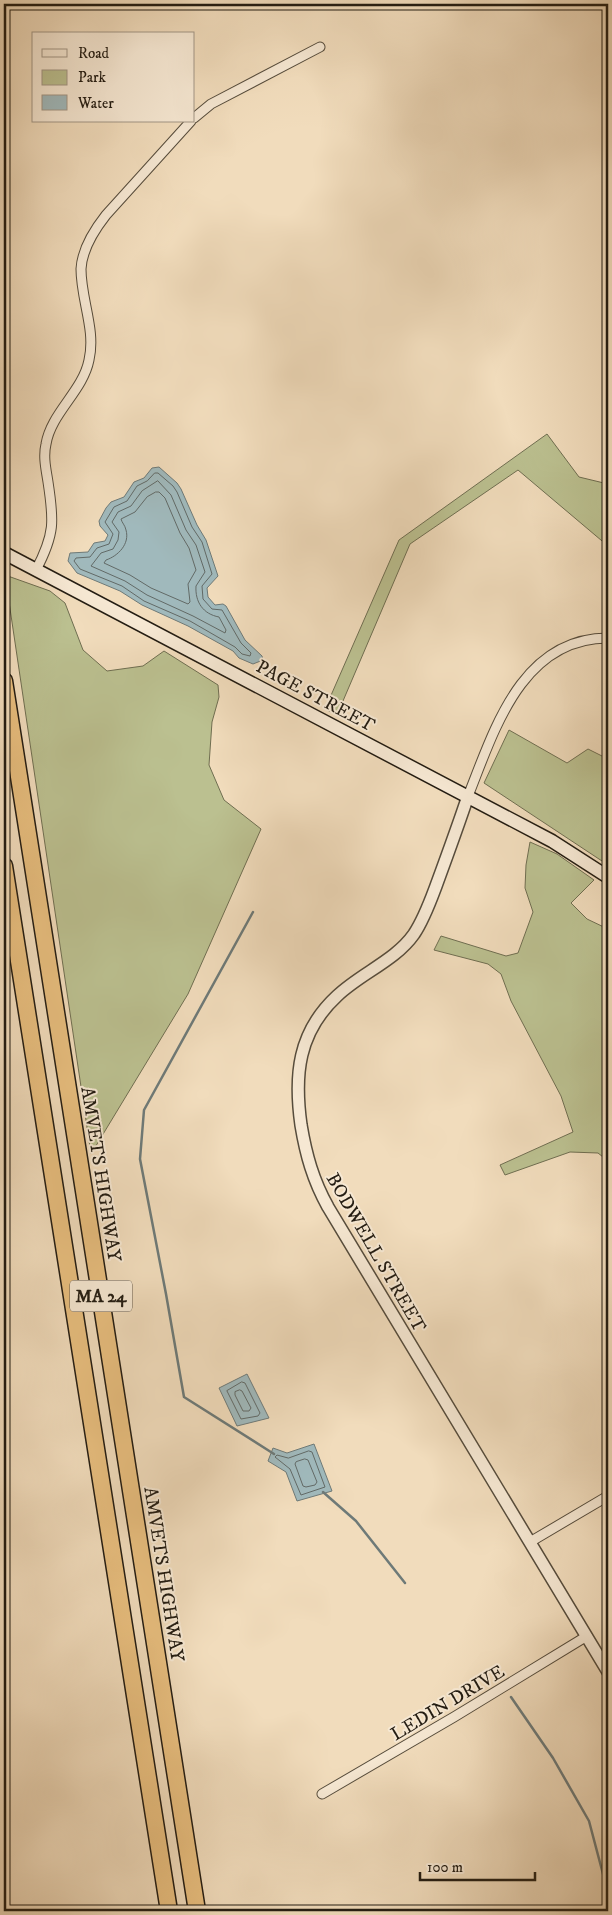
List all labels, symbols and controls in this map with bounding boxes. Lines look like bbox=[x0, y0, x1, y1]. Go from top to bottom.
legend bbox=[32, 32, 195, 122]
text: Road bbox=[78, 44, 110, 63]
text: Park bbox=[78, 68, 107, 87]
text: Water bbox=[77, 94, 114, 113]
street label: PAGE STREET bbox=[252, 655, 379, 738]
street label: AMVETS HIGHWAY bbox=[75, 1085, 126, 1264]
street label: BODWELL STREET bbox=[321, 1169, 431, 1337]
road number: MA 24 bbox=[70, 1280, 132, 1312]
street label: AMVETS HIGHWAY bbox=[138, 1485, 189, 1664]
street label: LEDIN DRIVE bbox=[387, 1660, 509, 1746]
scale bar bbox=[420, 1850, 534, 1882]
text: 100 m bbox=[427, 1858, 463, 1877]

